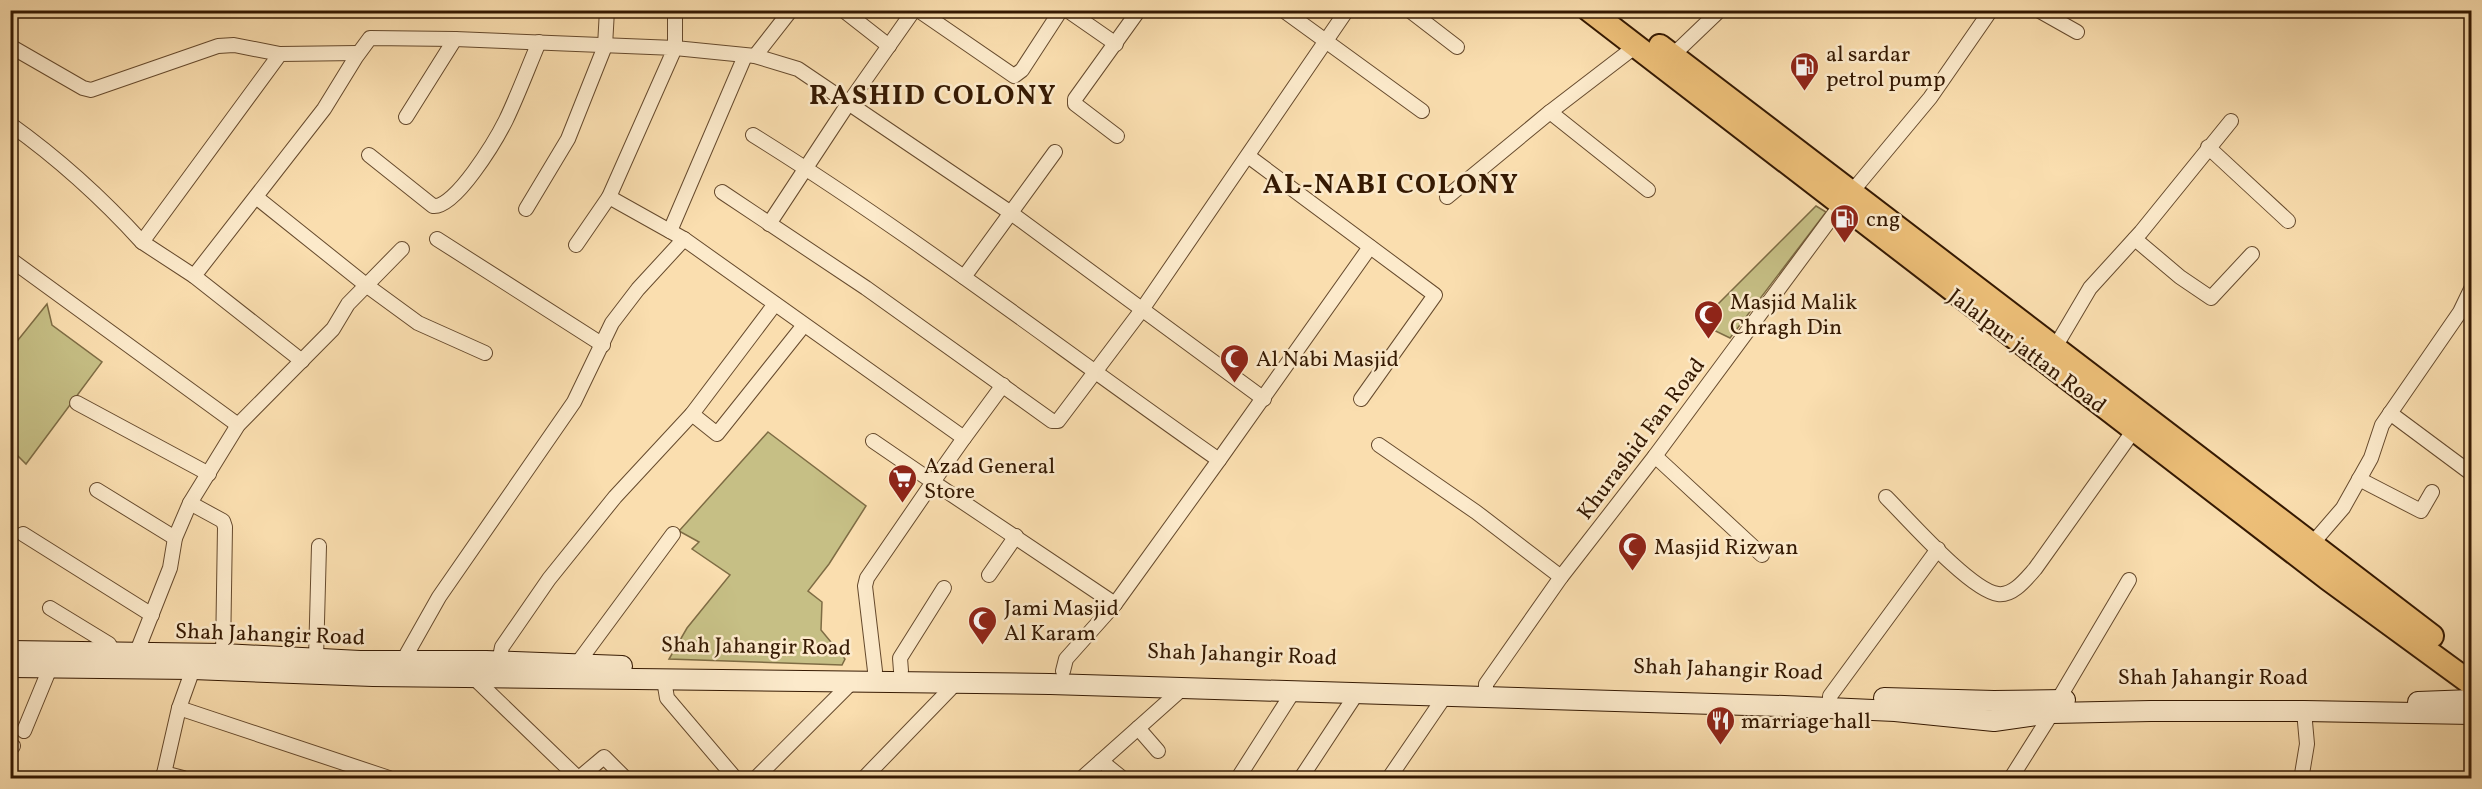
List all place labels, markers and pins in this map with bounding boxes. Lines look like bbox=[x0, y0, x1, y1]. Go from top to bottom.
place label: al sardar petrol pump bbox=[1826, 40, 1946, 96]
fuel station icon: al sardar petrol pump bbox=[1789, 50, 1821, 92]
fuel station icon: cng bbox=[1829, 202, 1861, 244]
place label: cng bbox=[1866, 205, 1900, 236]
place label: Masjid Malik Chragh Din bbox=[1730, 288, 1857, 344]
mosque icon: Masjid Malik Chragh Din bbox=[1693, 298, 1725, 340]
mosque icon: Al Nabi Masjid bbox=[1219, 342, 1251, 384]
place label: Al Nabi Masjid bbox=[1256, 345, 1399, 376]
place label: Azad General Store bbox=[924, 452, 1055, 508]
supermarket icon: Azad General Store bbox=[887, 462, 919, 504]
mosque icon: Masjid Rizwan bbox=[1617, 530, 1649, 572]
place label: Masjid Rizwan bbox=[1654, 533, 1798, 564]
place label: Jami Masjid Al Karam bbox=[1004, 594, 1119, 650]
mosque icon: Jami Masjid Al Karam bbox=[967, 604, 999, 646]
restaurant icon: marriage hall bbox=[1704, 704, 1736, 746]
place label: marriage hall bbox=[1741, 707, 1871, 738]

